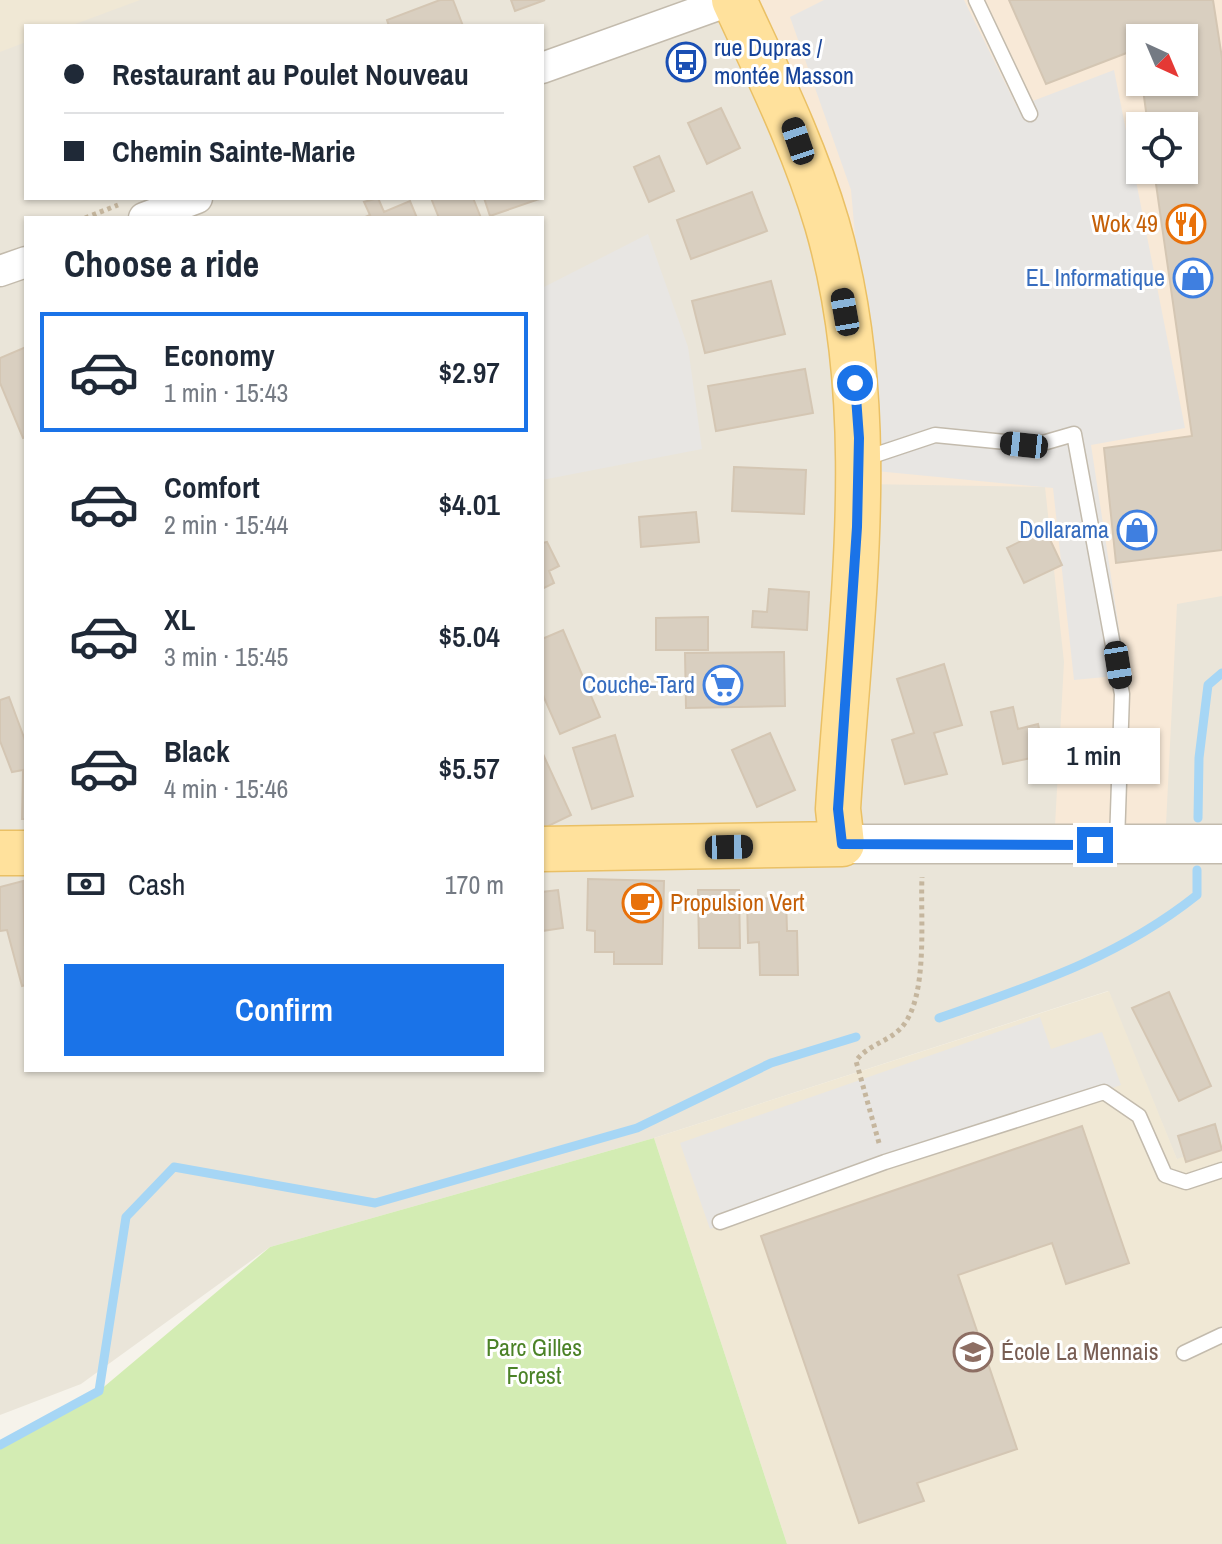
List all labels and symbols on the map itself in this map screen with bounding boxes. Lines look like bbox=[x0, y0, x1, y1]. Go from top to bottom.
north arrow bbox=[1126, 24, 1198, 96]
place label: rue Dupras / montée Masson bbox=[714, 31, 854, 91]
bus stop icon: rue Dupras / montée Masson bbox=[665, 41, 707, 83]
car bbox=[779, 114, 817, 168]
restaurant icon: Wok 49 bbox=[1165, 203, 1207, 245]
place label: Wok 49 bbox=[1092, 207, 1158, 239]
shop icon: EL Informatique bbox=[1172, 257, 1214, 299]
place label: EL Informatique bbox=[1026, 261, 1165, 293]
car bbox=[829, 286, 861, 338]
route start bbox=[837, 365, 873, 401]
car bbox=[999, 431, 1049, 459]
shop icon: Dollarama bbox=[1116, 509, 1158, 551]
place label: Dollarama bbox=[1019, 513, 1109, 545]
car bbox=[1102, 639, 1134, 691]
supermarket icon: Couche-Tard bbox=[702, 664, 744, 706]
place label: Couche-Tard bbox=[582, 668, 695, 700]
callout: 1 min bbox=[1029, 729, 1161, 785]
route end bbox=[1077, 827, 1113, 863]
car bbox=[705, 835, 753, 859]
cafe icon: Propulsion Vert bbox=[621, 882, 663, 924]
place label: Propulsion Vert bbox=[670, 886, 805, 918]
park label: Parc Gilles Forest bbox=[486, 1331, 582, 1391]
school or university icon: École La Mennais bbox=[952, 1331, 994, 1373]
place label: École La Mennais bbox=[1001, 1335, 1159, 1367]

